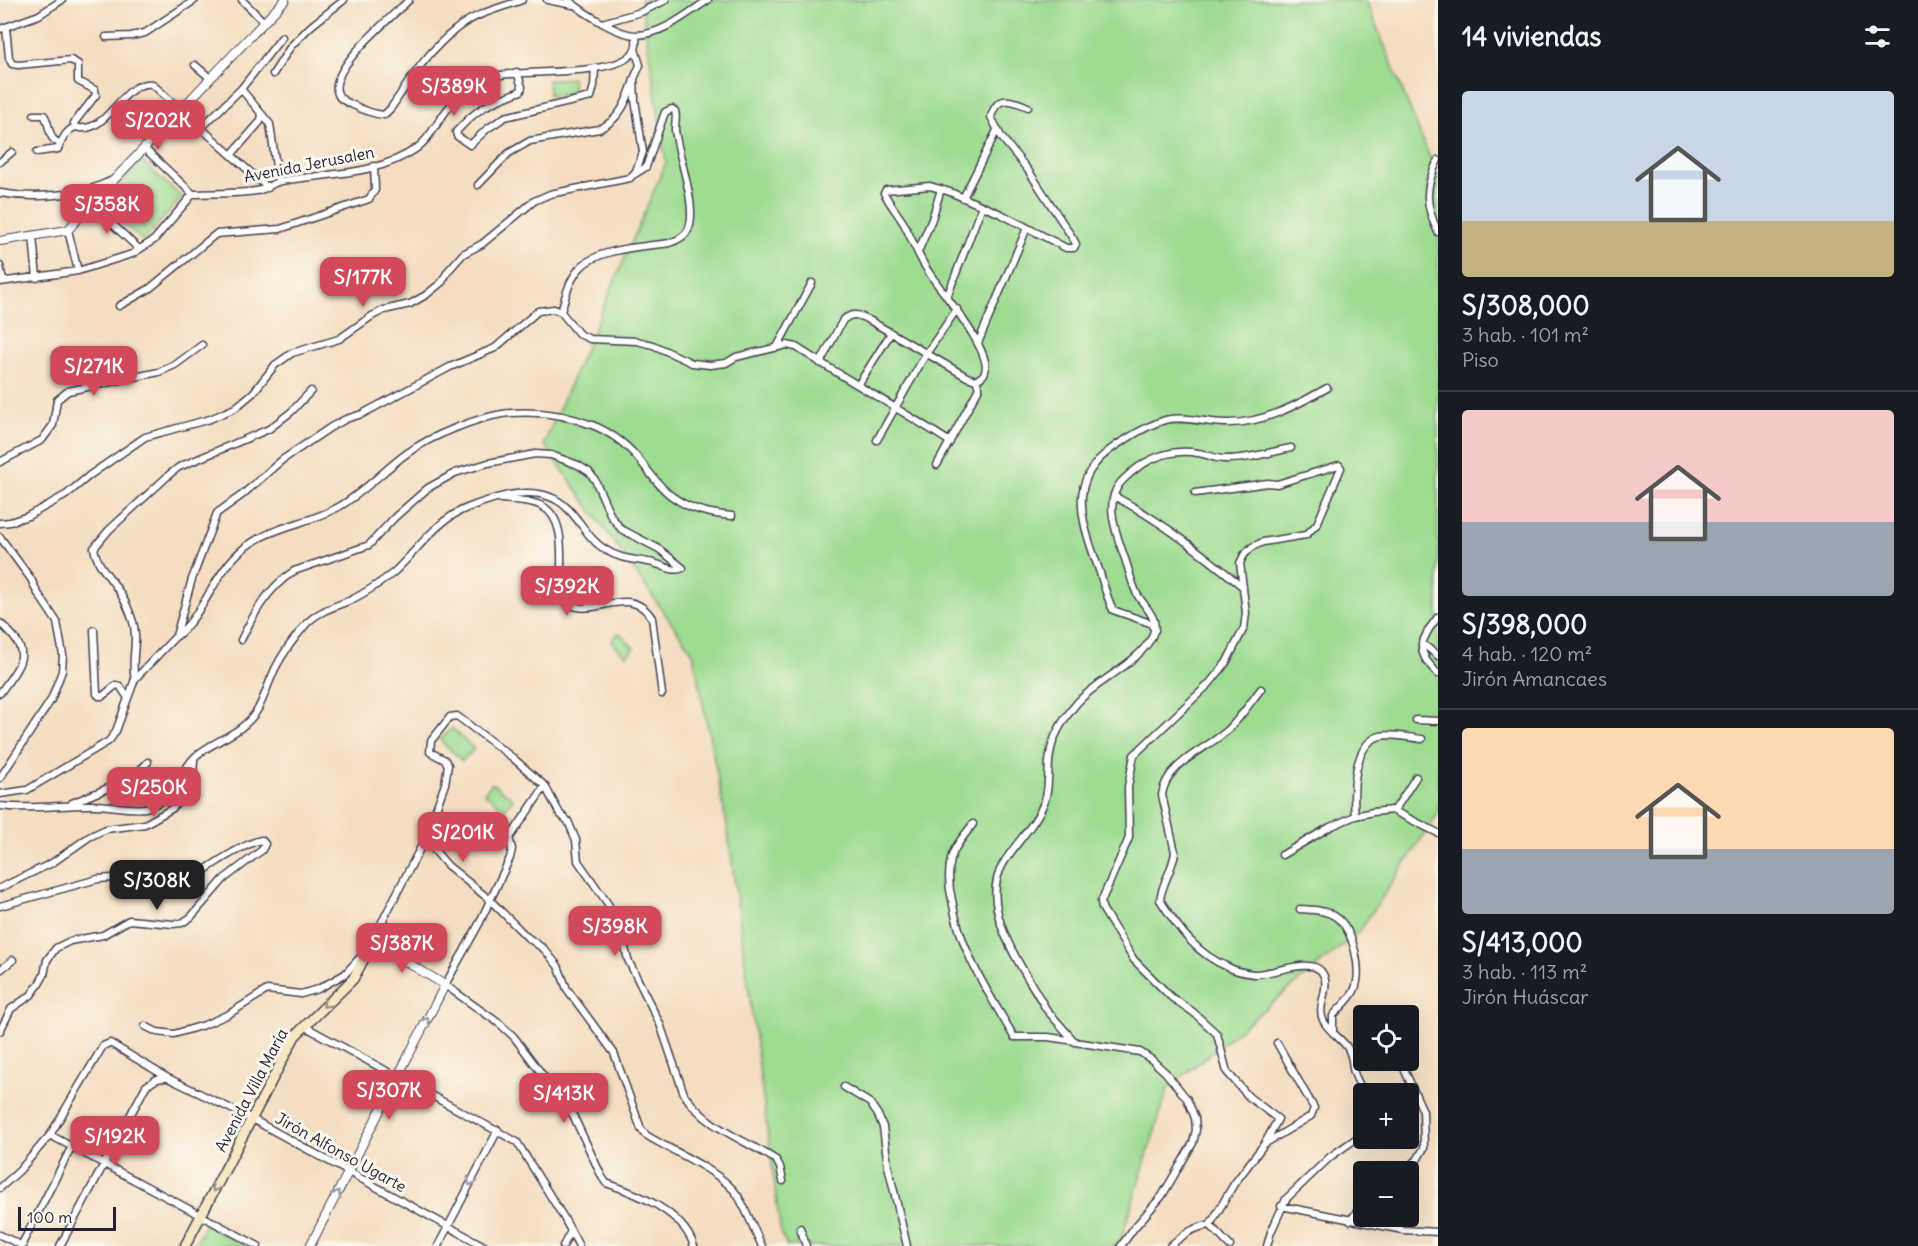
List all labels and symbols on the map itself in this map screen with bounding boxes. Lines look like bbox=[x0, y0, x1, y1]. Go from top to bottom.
pin: S/389K bbox=[405, 66, 503, 117]
pin: S/202K bbox=[109, 100, 207, 151]
street label: Avenida Jerusalen bbox=[242, 142, 376, 186]
pin: S/358K bbox=[58, 184, 156, 235]
pin: S/177K bbox=[314, 257, 412, 308]
pin: S/271K bbox=[45, 346, 143, 397]
pin: S/392K bbox=[518, 566, 616, 617]
pin: S/250K bbox=[105, 767, 203, 818]
pin: S/201K bbox=[414, 812, 512, 863]
pin: S/308K bbox=[108, 860, 206, 911]
pin: S/398K bbox=[566, 906, 664, 957]
pin: S/387K bbox=[353, 923, 451, 974]
one-way arrow bbox=[322, 997, 333, 1008]
one-way arrow bbox=[419, 1016, 431, 1027]
street label: Avenida Villa María bbox=[210, 1025, 292, 1155]
pin: S/307K bbox=[340, 1070, 438, 1121]
pin: S/413K bbox=[515, 1073, 613, 1124]
street label: Jirón Alfonso Ugarte bbox=[272, 1108, 410, 1196]
pin: S/192K bbox=[66, 1116, 164, 1167]
one-way arrow bbox=[467, 1176, 478, 1186]
one-way arrow bbox=[211, 1182, 222, 1193]
one-way arrow bbox=[330, 1190, 341, 1200]
scale bar bbox=[18, 1204, 116, 1232]

